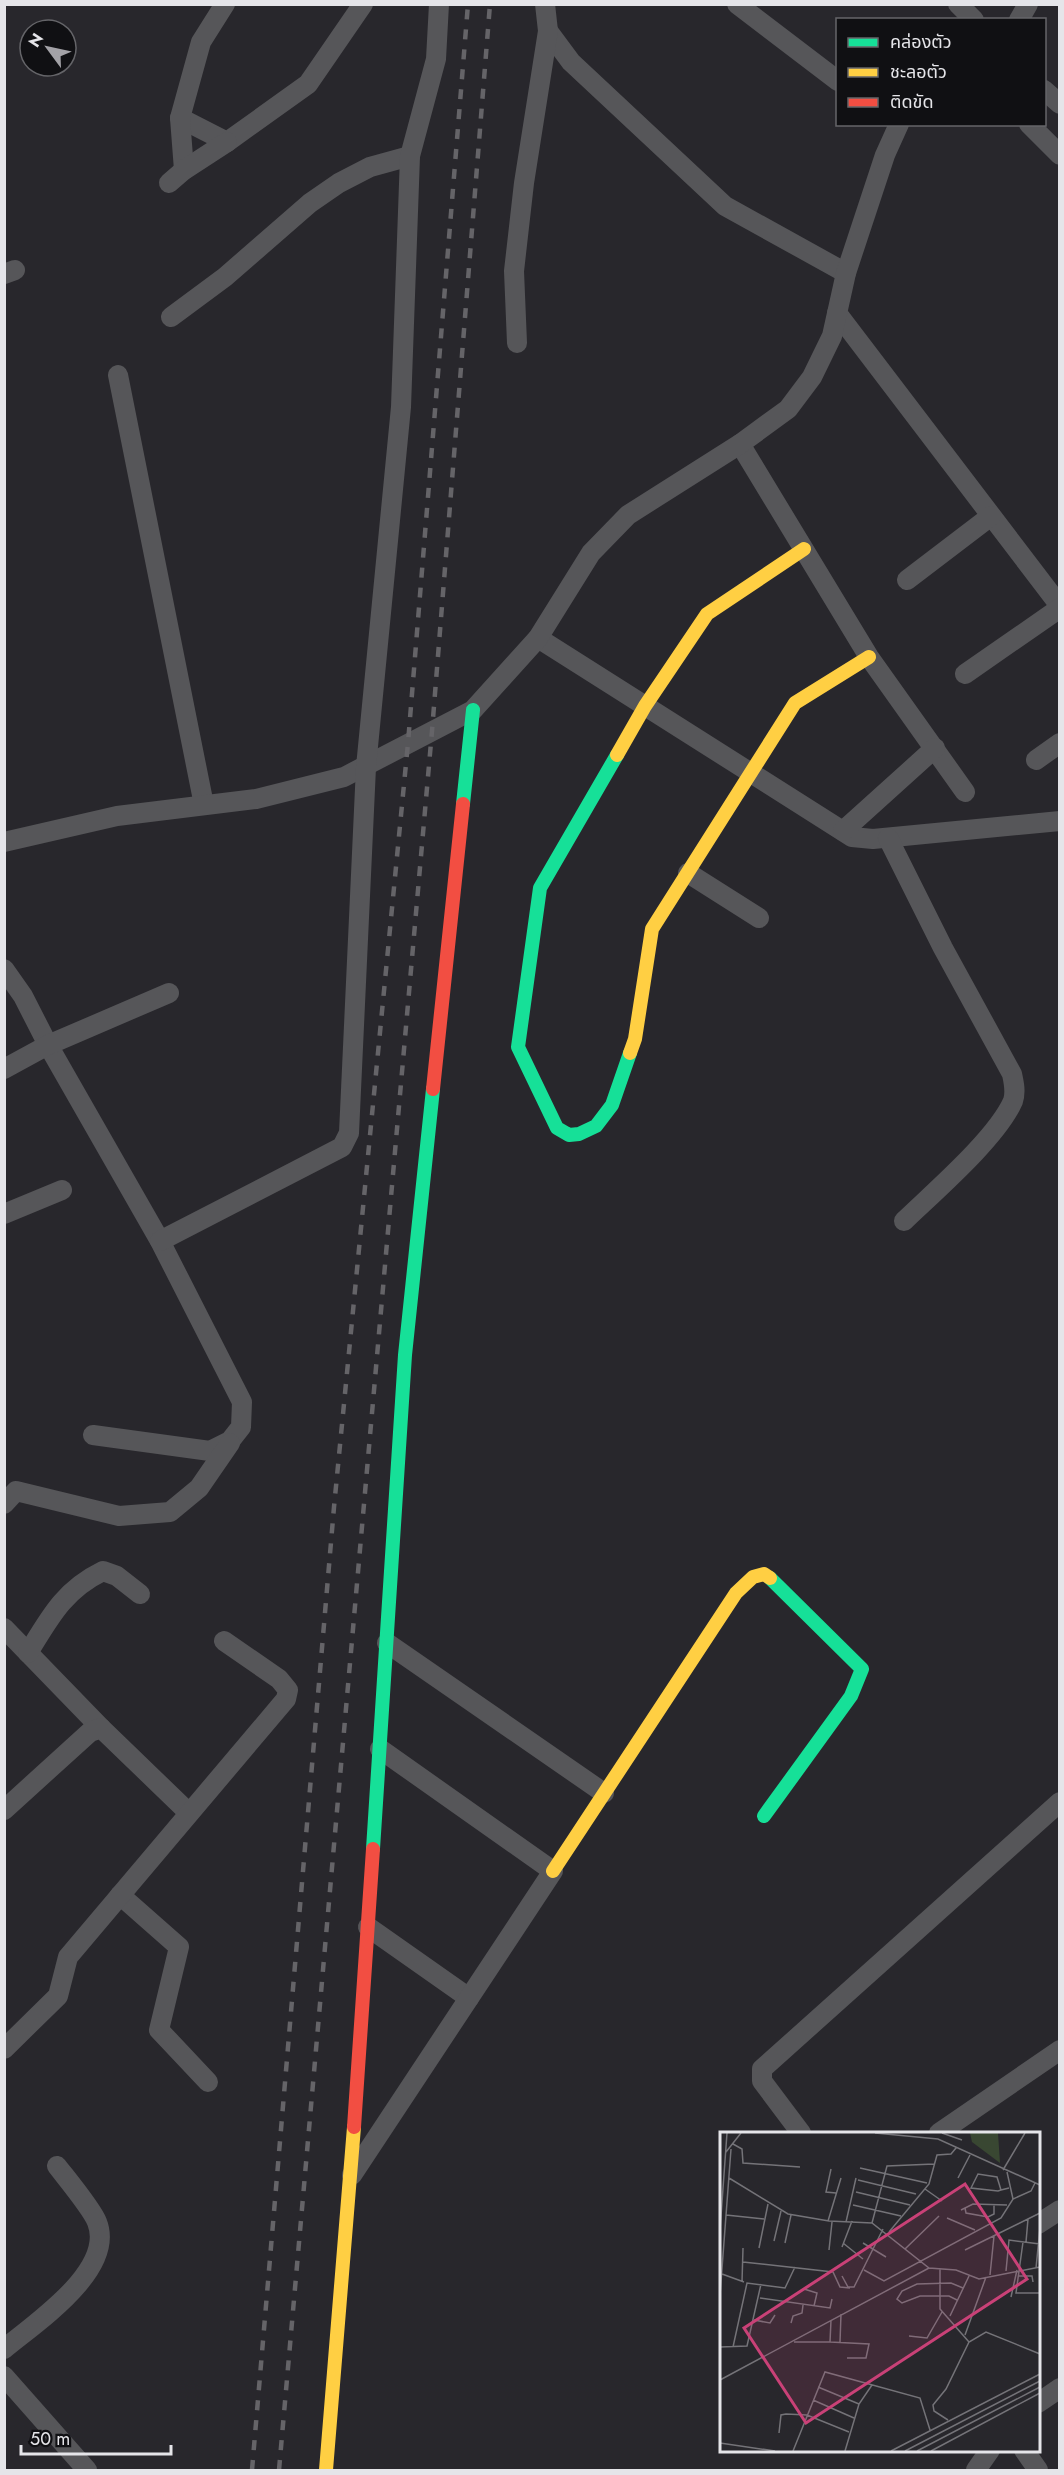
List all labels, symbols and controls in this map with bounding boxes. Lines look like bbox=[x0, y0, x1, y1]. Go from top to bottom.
north arrow bbox=[18, 18, 78, 78]
legend bbox=[836, 18, 1046, 126]
text: N bbox=[23, 29, 49, 52]
text: คล่องตัว bbox=[890, 29, 952, 55]
text: ชะลอตัว bbox=[890, 59, 947, 85]
text: ติดขัด bbox=[890, 89, 933, 115]
inset map bbox=[720, 2132, 1040, 2451]
scale bar bbox=[21, 2418, 171, 2456]
text: 50 m bbox=[30, 2426, 70, 2452]

